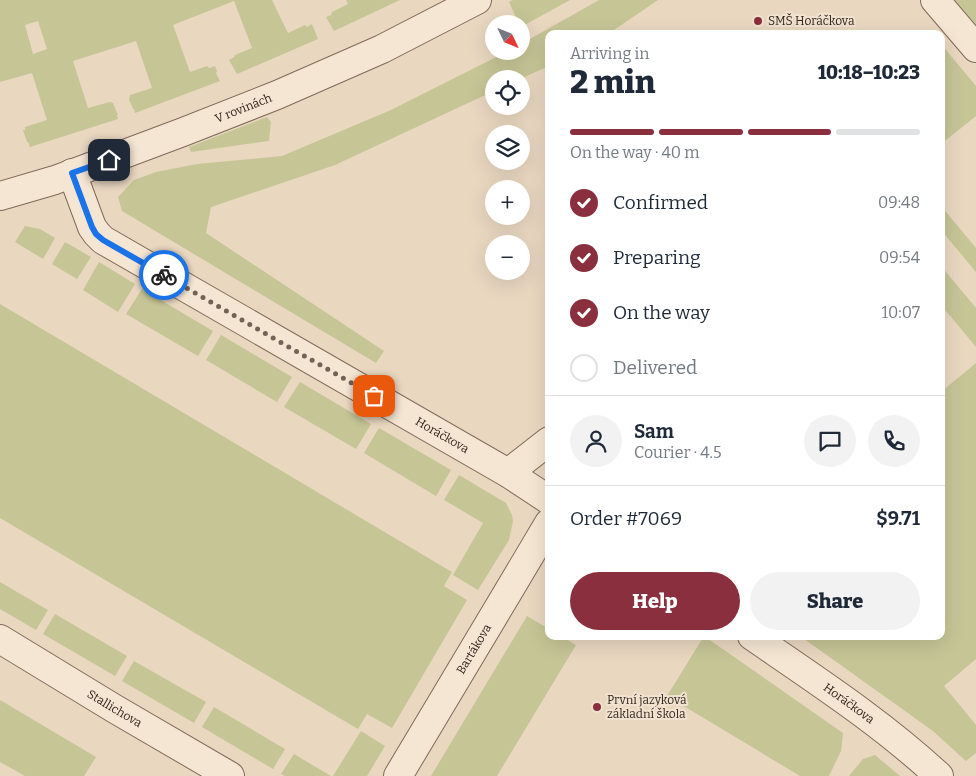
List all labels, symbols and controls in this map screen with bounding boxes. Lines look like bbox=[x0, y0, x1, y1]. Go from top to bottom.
place label: SMŠ Horáčkova bbox=[768, 13, 855, 28]
north arrow bbox=[485, 15, 530, 60]
map controls bbox=[485, 15, 530, 280]
marker: SMŠ Horáčkova bbox=[752, 15, 764, 27]
text: Arriving in bbox=[570, 44, 649, 63]
text: 10:18–10:23 bbox=[818, 61, 920, 84]
text: 2 min bbox=[570, 63, 656, 101]
button: locate bbox=[485, 70, 530, 115]
street label: V rovinách bbox=[213, 91, 274, 126]
button: layers bbox=[485, 125, 530, 170]
pin bbox=[88, 139, 130, 181]
text: On the way · 40 m bbox=[570, 143, 700, 162]
icon: home bbox=[95, 146, 123, 174]
button: + bbox=[485, 180, 530, 225]
icon: check bbox=[570, 189, 598, 217]
text: Confirmed bbox=[613, 191, 708, 214]
text: 09:48 bbox=[878, 193, 920, 212]
button: − bbox=[485, 235, 530, 280]
icon: check bbox=[570, 244, 598, 272]
text: Preparing bbox=[613, 246, 701, 269]
text: 09:54 bbox=[879, 248, 920, 267]
courier bbox=[139, 250, 189, 300]
icon: bike bbox=[150, 261, 178, 289]
icon: check bbox=[570, 299, 598, 327]
text: On the way bbox=[613, 301, 710, 324]
text: 10:07 bbox=[882, 303, 920, 322]
text: Delivered bbox=[613, 356, 697, 379]
pin bbox=[353, 375, 395, 417]
icon: bag bbox=[360, 382, 388, 410]
street label: Horáčkova bbox=[413, 414, 472, 456]
button: person bbox=[570, 415, 622, 467]
button: chat bbox=[804, 415, 856, 467]
button: phone bbox=[868, 415, 920, 467]
text: Sam bbox=[634, 420, 674, 443]
text: Courier · 4.5 bbox=[634, 443, 722, 462]
text: Order #7069 bbox=[570, 507, 682, 530]
text: $9.71 bbox=[876, 507, 920, 530]
button: Help bbox=[570, 572, 740, 630]
button: Share bbox=[750, 572, 920, 630]
street label: Bartákova bbox=[454, 621, 495, 677]
street label: Horáčkova bbox=[821, 680, 877, 727]
street label: Stallichova bbox=[85, 687, 145, 730]
place label: První jazyková základní škola bbox=[607, 693, 687, 721]
marker: První jazyková základní škola bbox=[591, 701, 603, 713]

